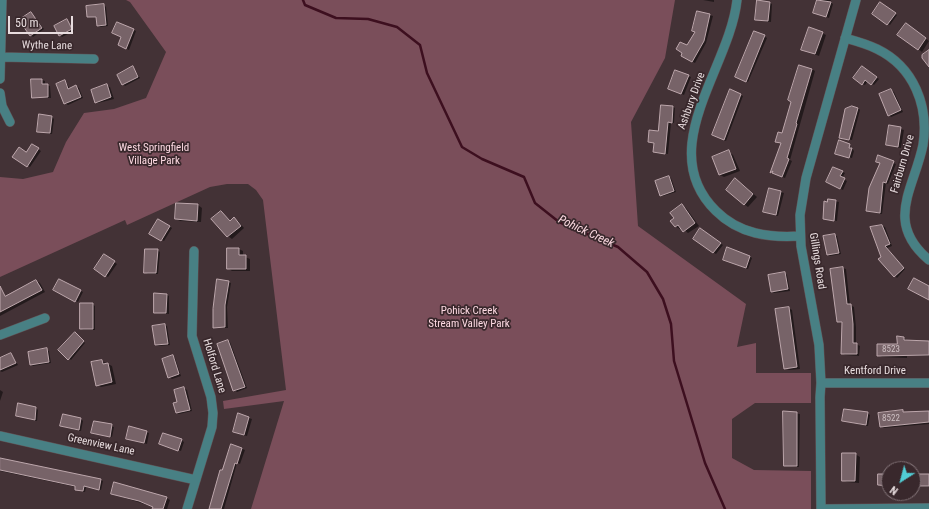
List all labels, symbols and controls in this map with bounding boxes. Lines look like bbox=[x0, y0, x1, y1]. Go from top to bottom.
scale bar bbox=[10, 8, 75, 34]
text: 50 m bbox=[15, 16, 39, 30]
street label: Wythe Lane bbox=[22, 39, 72, 53]
street label: Ashbury Drive bbox=[676, 71, 708, 131]
street label: Fairburn Drive bbox=[888, 133, 918, 195]
park label: West Springfield Village Park bbox=[119, 141, 189, 167]
water label: Pohick Creek bbox=[556, 213, 616, 251]
street label: Gillings Road bbox=[806, 232, 828, 290]
park label: Pohick Creek Stream Valley Park bbox=[428, 304, 510, 330]
street label: Holford Lane bbox=[199, 337, 229, 395]
house number: 8523 bbox=[882, 345, 900, 355]
street label: Kentford Drive bbox=[844, 364, 906, 378]
house number: 8522 bbox=[882, 414, 900, 424]
street label: Greenview Lane bbox=[66, 431, 136, 459]
north arrow bbox=[881, 461, 921, 501]
text: N bbox=[888, 483, 901, 498]

